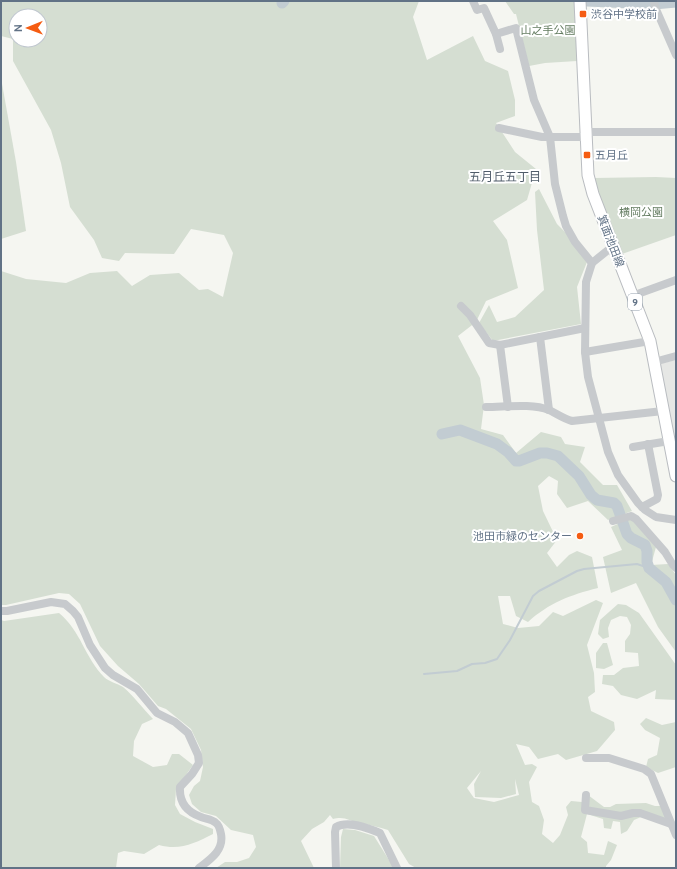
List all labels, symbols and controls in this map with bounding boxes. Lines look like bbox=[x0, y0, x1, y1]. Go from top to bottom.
place label: 渋谷中学校前 bbox=[591, 7, 657, 21]
north arrow bbox=[8, 8, 48, 48]
marker: 渋谷中学校前 bbox=[578, 9, 588, 19]
park label: 山之手公園 bbox=[521, 23, 576, 37]
text: N bbox=[11, 24, 25, 32]
place label: 五月丘 bbox=[595, 148, 628, 162]
marker: 五月丘 bbox=[582, 150, 592, 160]
district label: 五月丘五丁目 bbox=[469, 169, 541, 184]
park label: 横岡公園 bbox=[619, 205, 663, 219]
street label: 箕面池田線 bbox=[595, 213, 627, 269]
road number: 9 bbox=[628, 294, 642, 310]
place label: 池田市緑のセンター bbox=[473, 529, 572, 543]
marker: 池田市緑のセンター bbox=[575, 531, 585, 541]

